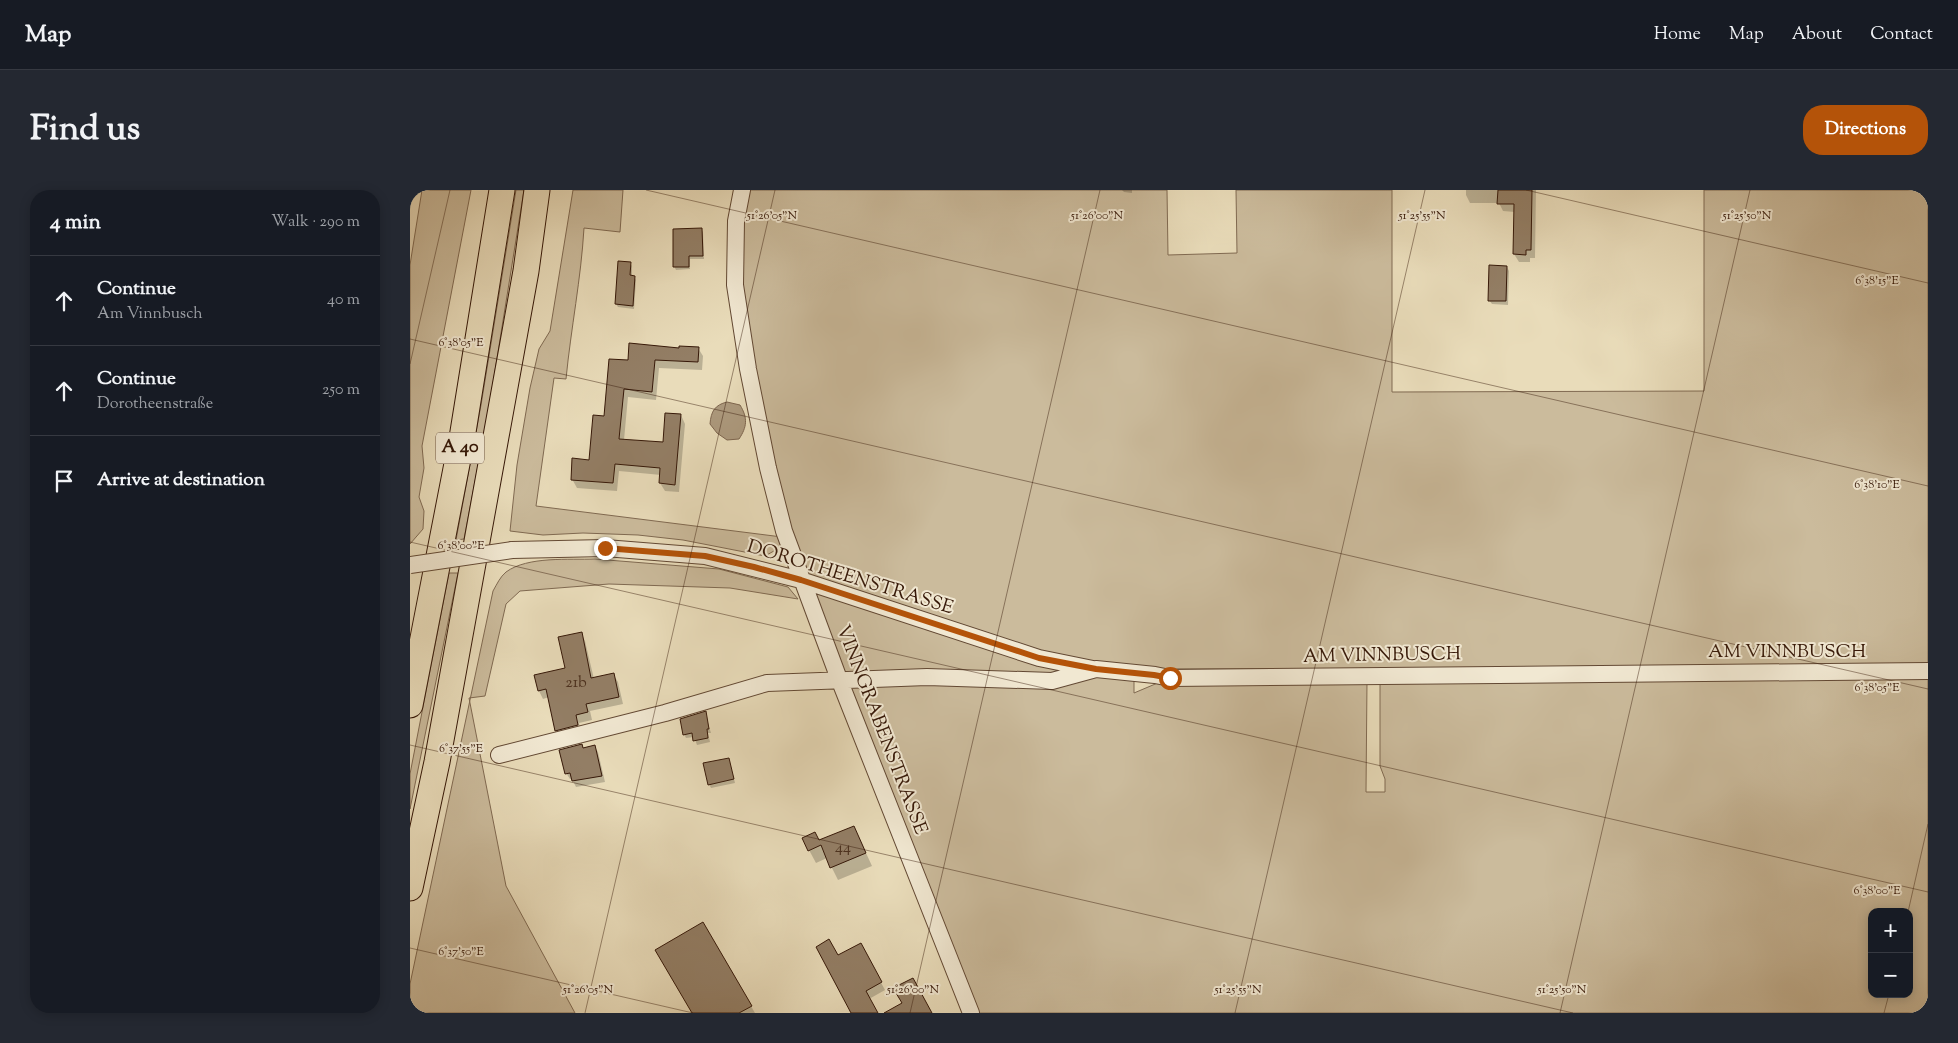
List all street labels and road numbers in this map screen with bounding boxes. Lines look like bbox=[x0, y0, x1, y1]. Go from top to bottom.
road number: A 40 bbox=[436, 432, 484, 464]
street label: DOROTHEENSTRASSE bbox=[743, 534, 957, 622]
street label: VINNGRABENSTRASSE bbox=[828, 621, 934, 839]
street label: AM VINNBUSCH bbox=[1708, 639, 1866, 666]
street label: AM VINNBUSCH bbox=[1303, 641, 1461, 671]

